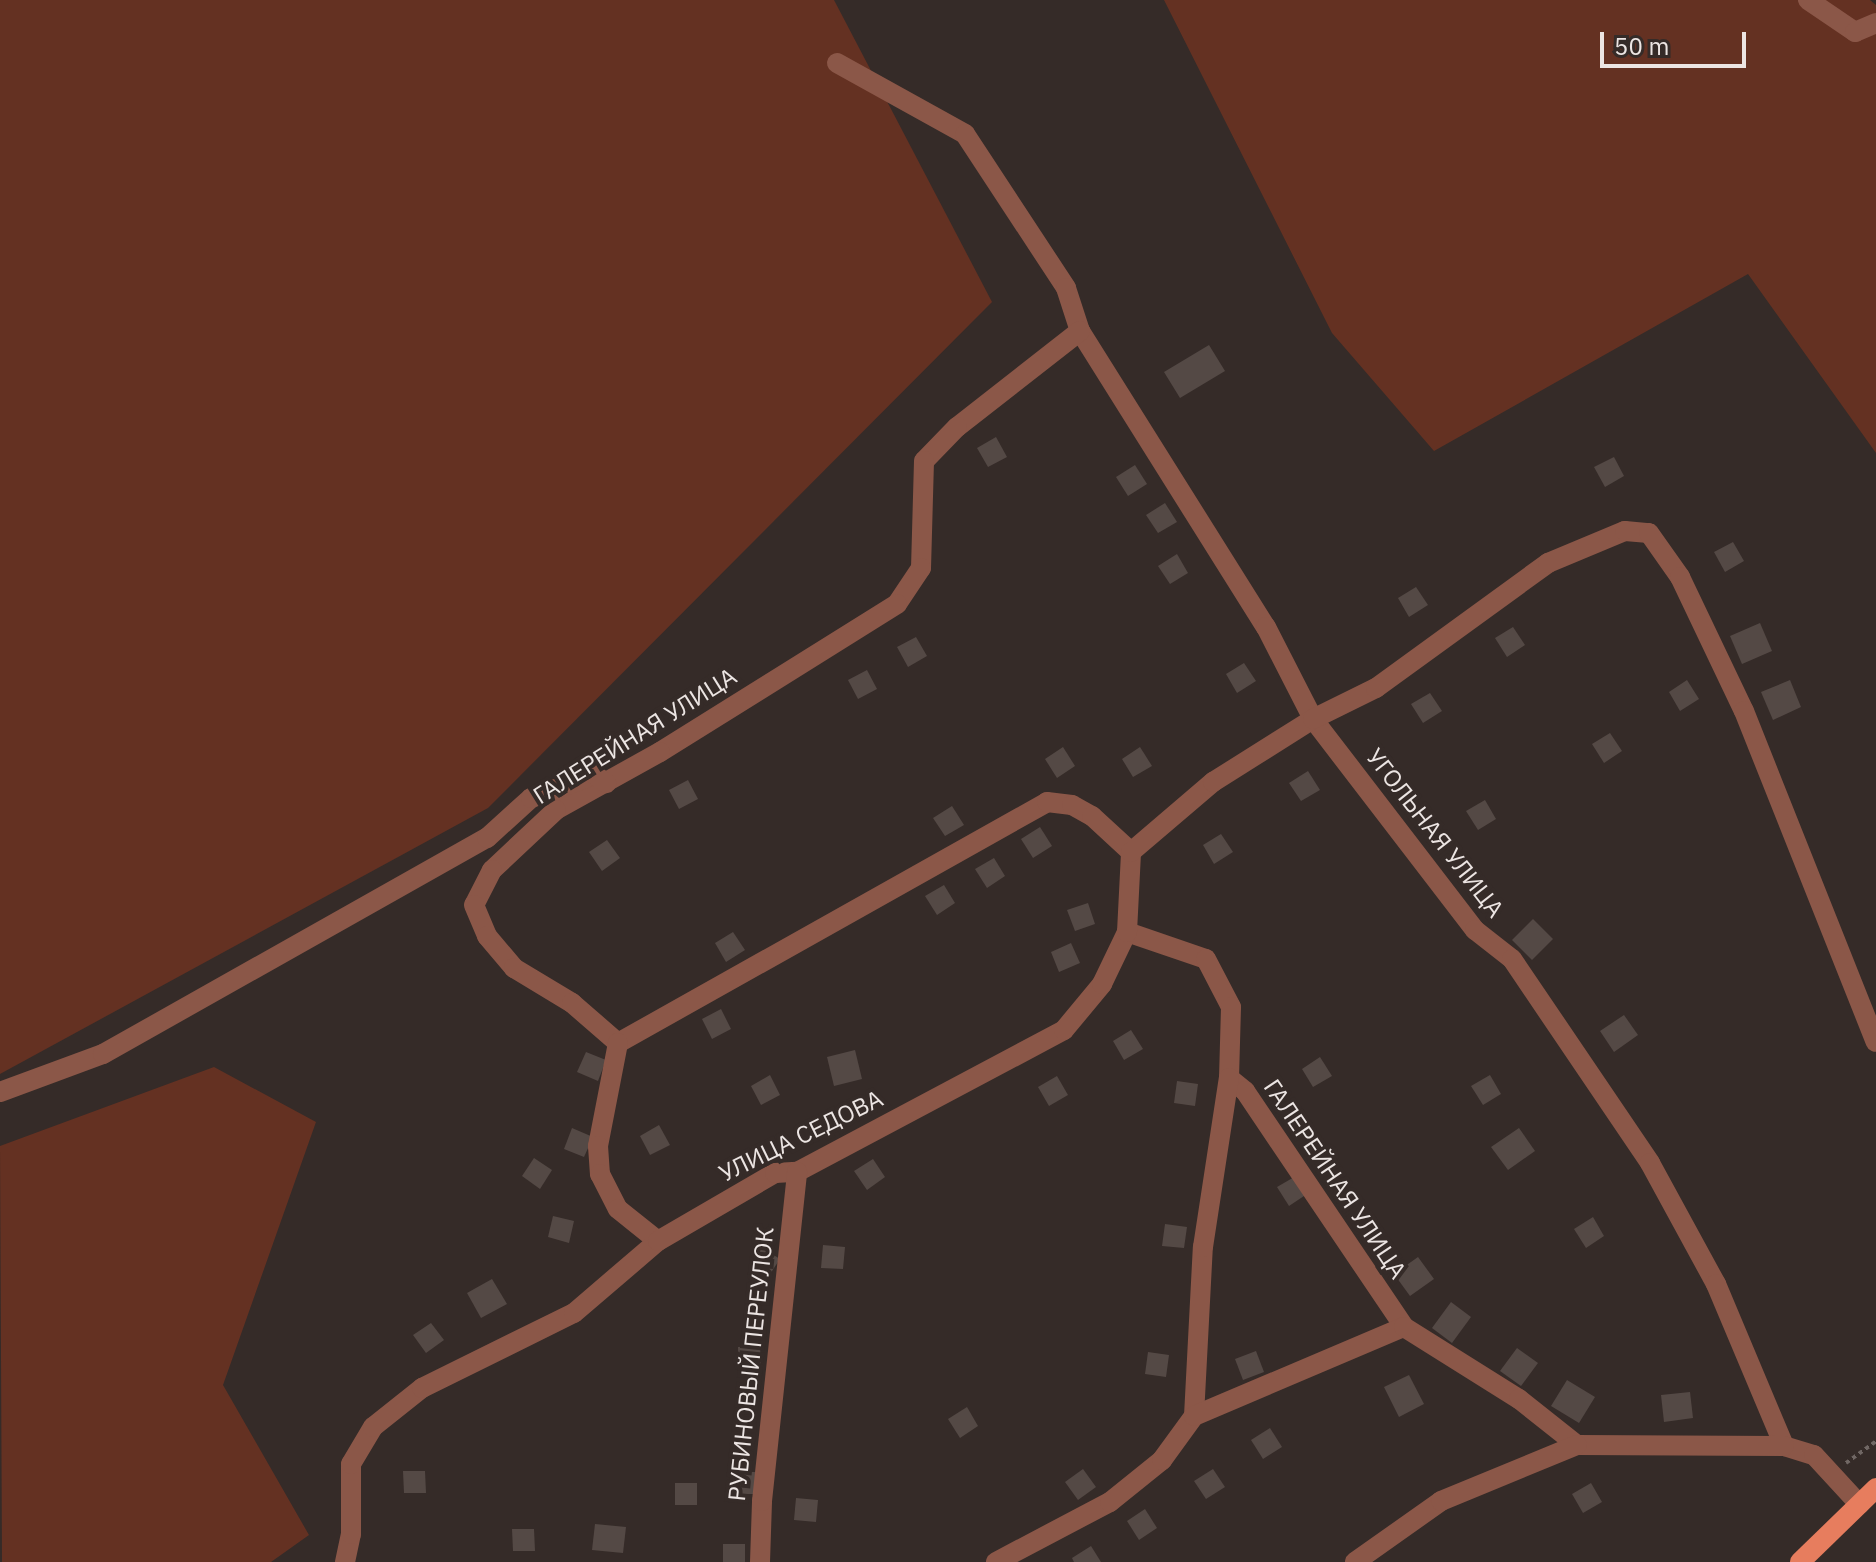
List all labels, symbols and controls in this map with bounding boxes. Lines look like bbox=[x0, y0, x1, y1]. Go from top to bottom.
scale bar bbox=[1604, 16, 1750, 66]
text: 50 m bbox=[1614, 30, 1669, 62]
street label: ГАЛЕРЕЙНАЯ УЛИЦА bbox=[528, 662, 742, 810]
street label: УГОЛЬНАЯ УЛИЦА bbox=[1360, 743, 1510, 923]
street label: ГАЛЕРЕЙНАЯ УЛИЦА bbox=[1258, 1074, 1412, 1284]
street label: УЛИЦА СЕДОВА bbox=[714, 1084, 888, 1188]
street label: РУБИНОВЫЙ ПЕРЕУЛОК bbox=[722, 1225, 780, 1503]

